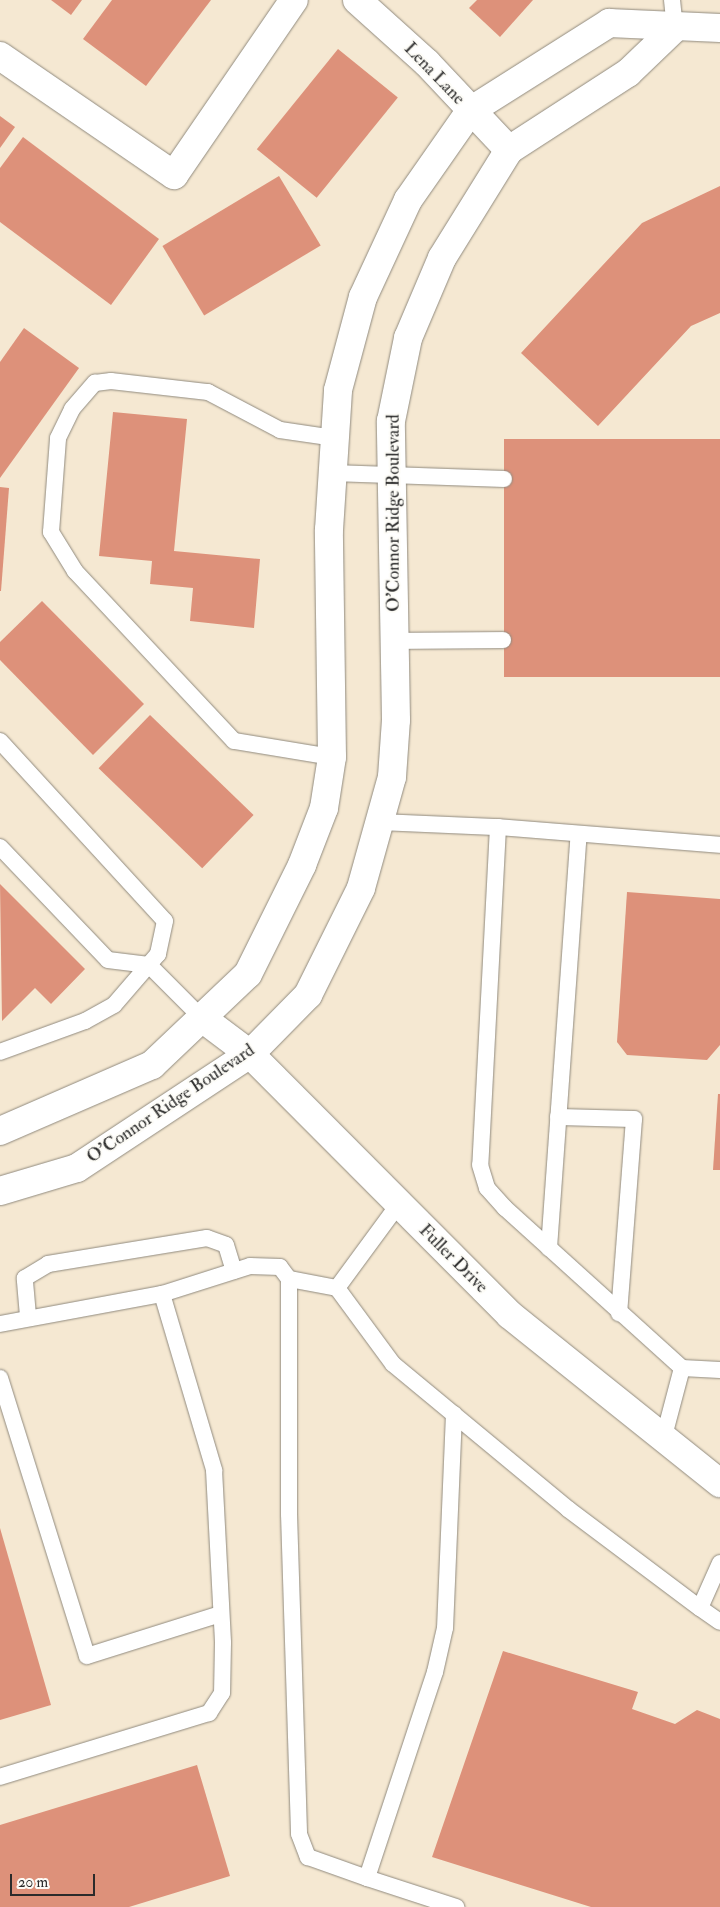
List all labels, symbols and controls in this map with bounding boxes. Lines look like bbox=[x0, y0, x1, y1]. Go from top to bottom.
street label: Lena Lane bbox=[399, 38, 469, 110]
street label: O'Connor Ridge Boulevard bbox=[383, 414, 405, 612]
street label: O'Connor Ridge Boulevard bbox=[83, 1040, 259, 1168]
street label: Fuller Drive bbox=[414, 1220, 492, 1298]
scale bar bbox=[12, 1864, 98, 1896]
text: 20 m bbox=[18, 1873, 48, 1892]

